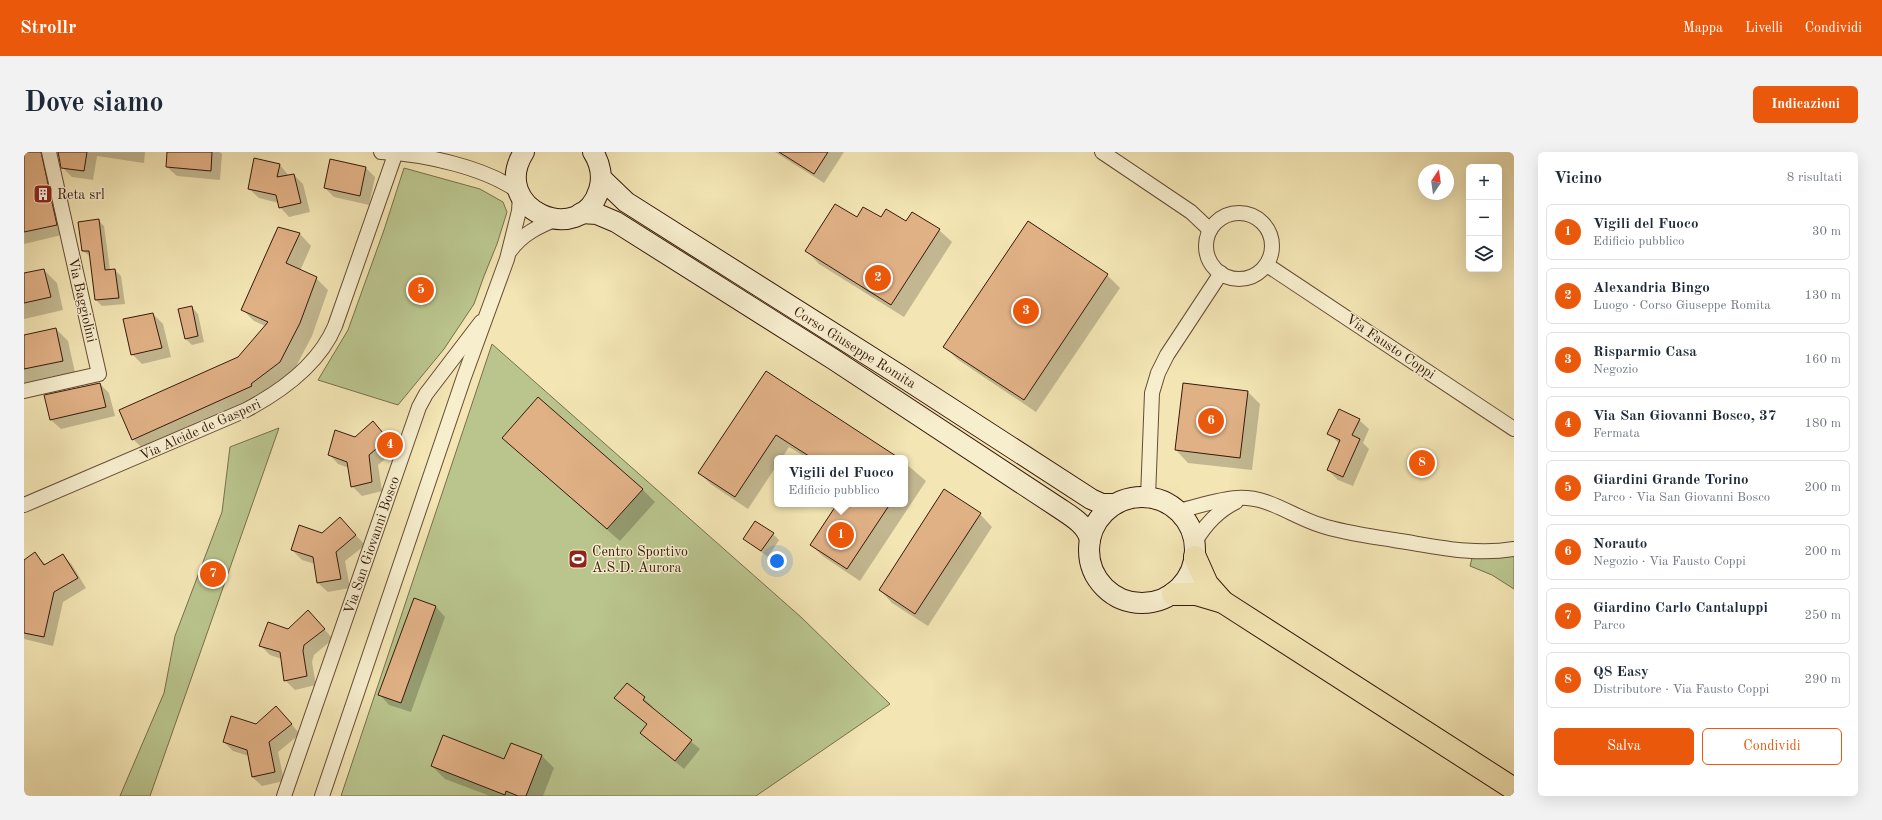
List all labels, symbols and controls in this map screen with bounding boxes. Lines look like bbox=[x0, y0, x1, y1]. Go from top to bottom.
text: Strollr bbox=[20, 19, 76, 38]
text: Mappa bbox=[1683, 21, 1723, 35]
text: Livelli bbox=[1745, 21, 1783, 35]
text: Condividi bbox=[1805, 21, 1862, 35]
button: Indicazioni bbox=[1753, 86, 1858, 123]
text: Dove siamo bbox=[24, 90, 164, 118]
north arrow bbox=[1418, 164, 1454, 200]
map controls bbox=[1466, 164, 1502, 272]
button: + bbox=[1466, 164, 1502, 200]
text: Vicino bbox=[1554, 170, 1602, 187]
text: 8 risultati bbox=[1787, 171, 1842, 184]
building icon: Reta srl bbox=[32, 183, 54, 205]
place label: Reta srl bbox=[57, 188, 105, 202]
button: − bbox=[1466, 200, 1502, 236]
text: Vigili del Fuoco bbox=[1593, 217, 1698, 232]
text: 1 bbox=[1564, 225, 1572, 238]
text: 30 m bbox=[1812, 225, 1841, 238]
text: Edificio pubblico bbox=[1593, 235, 1685, 248]
button: layers bbox=[1466, 236, 1502, 272]
street label: Via Baggiolini bbox=[66, 257, 99, 344]
pin: 2 bbox=[865, 263, 891, 293]
pin: 5 bbox=[408, 275, 434, 305]
text: Alexandria Bingo bbox=[1593, 281, 1710, 296]
text: 2 bbox=[1564, 289, 1572, 302]
text: 130 m bbox=[1804, 289, 1841, 302]
pin: 3 bbox=[1013, 296, 1039, 326]
text: Luogo · Corso Giuseppe Romita bbox=[1593, 299, 1771, 312]
street label: Corso Giuseppe Romita bbox=[791, 304, 918, 391]
street label: Via Fausto Coppi bbox=[1343, 312, 1438, 382]
text: Risparmio Casa bbox=[1593, 345, 1697, 360]
text: 3 bbox=[1564, 353, 1572, 366]
text: 160 m bbox=[1804, 353, 1841, 366]
text: Negozio bbox=[1593, 363, 1638, 376]
street label: Via Alcide de Gasperi bbox=[138, 397, 263, 463]
pin: 6 bbox=[1198, 406, 1224, 436]
text: Via San Giovanni Bosco, 37 bbox=[1593, 409, 1776, 424]
text: 4 bbox=[1564, 417, 1572, 430]
text: 180 m bbox=[1804, 417, 1841, 430]
text: Fermata bbox=[1593, 427, 1640, 440]
pin: 4 bbox=[377, 430, 403, 460]
pin: 8 bbox=[1409, 448, 1435, 478]
popup bbox=[774, 455, 908, 507]
text: Vigili del Fuoco bbox=[788, 466, 894, 481]
text: Giardini Grande Torino bbox=[1593, 473, 1749, 488]
street label: Via San Giovanni Bosco bbox=[342, 475, 402, 616]
text: 5 bbox=[1564, 481, 1572, 494]
text: 200 m bbox=[1804, 481, 1841, 494]
text: Edificio pubblico bbox=[788, 484, 880, 497]
text: Parco · Via San Giovanni Bosco bbox=[1593, 491, 1770, 504]
pin: 1 bbox=[828, 520, 854, 550]
text: Norauto bbox=[1593, 537, 1647, 552]
place label: Centro Sportivo A.S.D. Aurora bbox=[592, 545, 688, 575]
text: 6 bbox=[1564, 545, 1572, 558]
text: 200 m bbox=[1804, 545, 1841, 558]
sports icon: Centro Sportivo A.S.D. Aurora bbox=[567, 548, 589, 570]
your location bbox=[767, 551, 787, 571]
text: Negozio · Via Fausto Coppi bbox=[1593, 555, 1746, 568]
pin: 7 bbox=[200, 559, 226, 589]
text: Giardino Carlo Cantaluppi bbox=[1593, 601, 1768, 616]
text: 7 bbox=[1564, 609, 1572, 622]
text: 250 m bbox=[1804, 609, 1841, 622]
text: Parco bbox=[1593, 619, 1625, 632]
text: Q8 Easy bbox=[1593, 665, 1649, 680]
text: 8 bbox=[1564, 673, 1572, 686]
text: 290 m bbox=[1804, 673, 1841, 686]
text: Distributore · Via Fausto Coppi bbox=[1593, 683, 1769, 696]
button: Salva bbox=[1554, 728, 1694, 765]
button: Condividi bbox=[1702, 728, 1842, 765]

